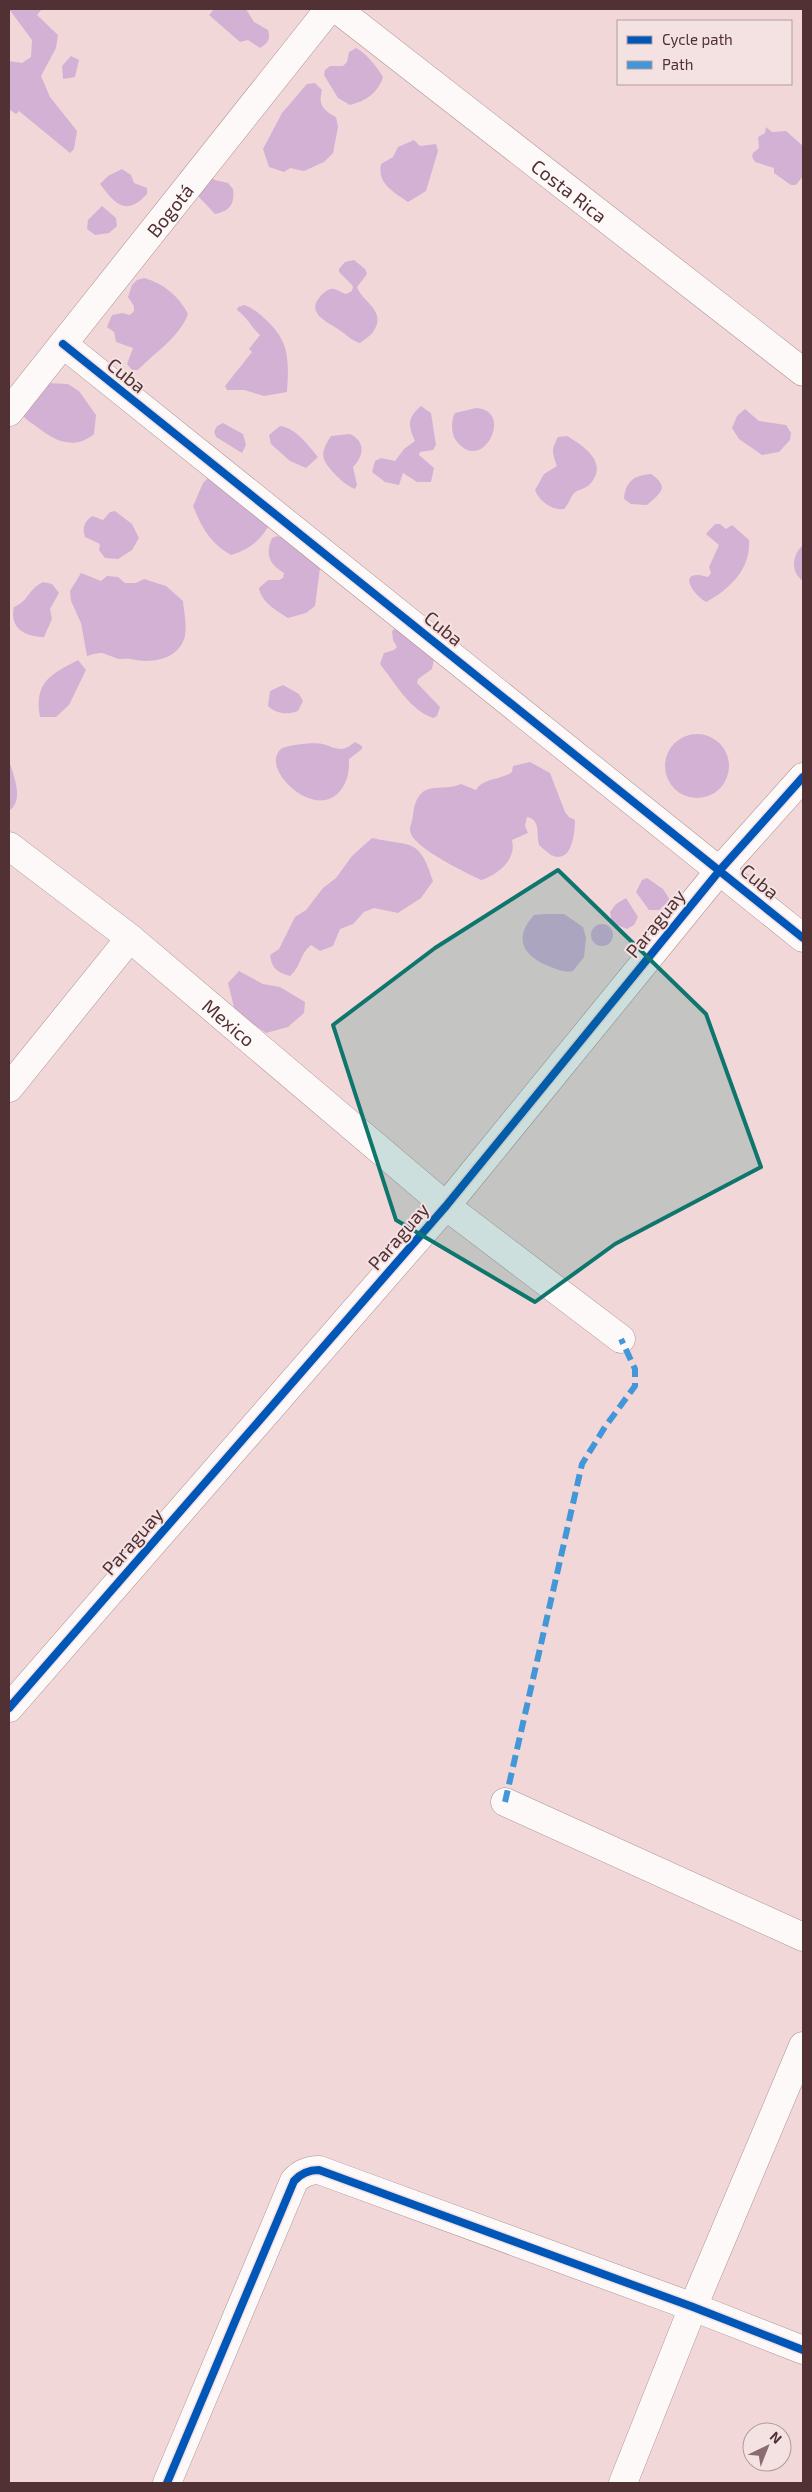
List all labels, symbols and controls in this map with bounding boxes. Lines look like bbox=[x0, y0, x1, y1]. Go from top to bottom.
legend bbox=[617, 20, 792, 85]
text: Cycle path bbox=[662, 30, 733, 48]
text: Path bbox=[662, 55, 693, 73]
street label: Costa Rica bbox=[527, 154, 612, 227]
street label: Bogotá bbox=[141, 179, 198, 241]
street label: Cuba bbox=[103, 353, 151, 397]
street label: Cuba bbox=[420, 606, 468, 650]
street label: Cuba bbox=[736, 858, 784, 904]
street label: Paraguay bbox=[620, 884, 690, 962]
street label: Mexico bbox=[198, 993, 260, 1051]
street label: Paraguay bbox=[363, 1198, 433, 1274]
street label: Paraguay bbox=[97, 1503, 167, 1579]
north arrow bbox=[742, 2422, 792, 2472]
text: N bbox=[767, 2427, 786, 2447]

